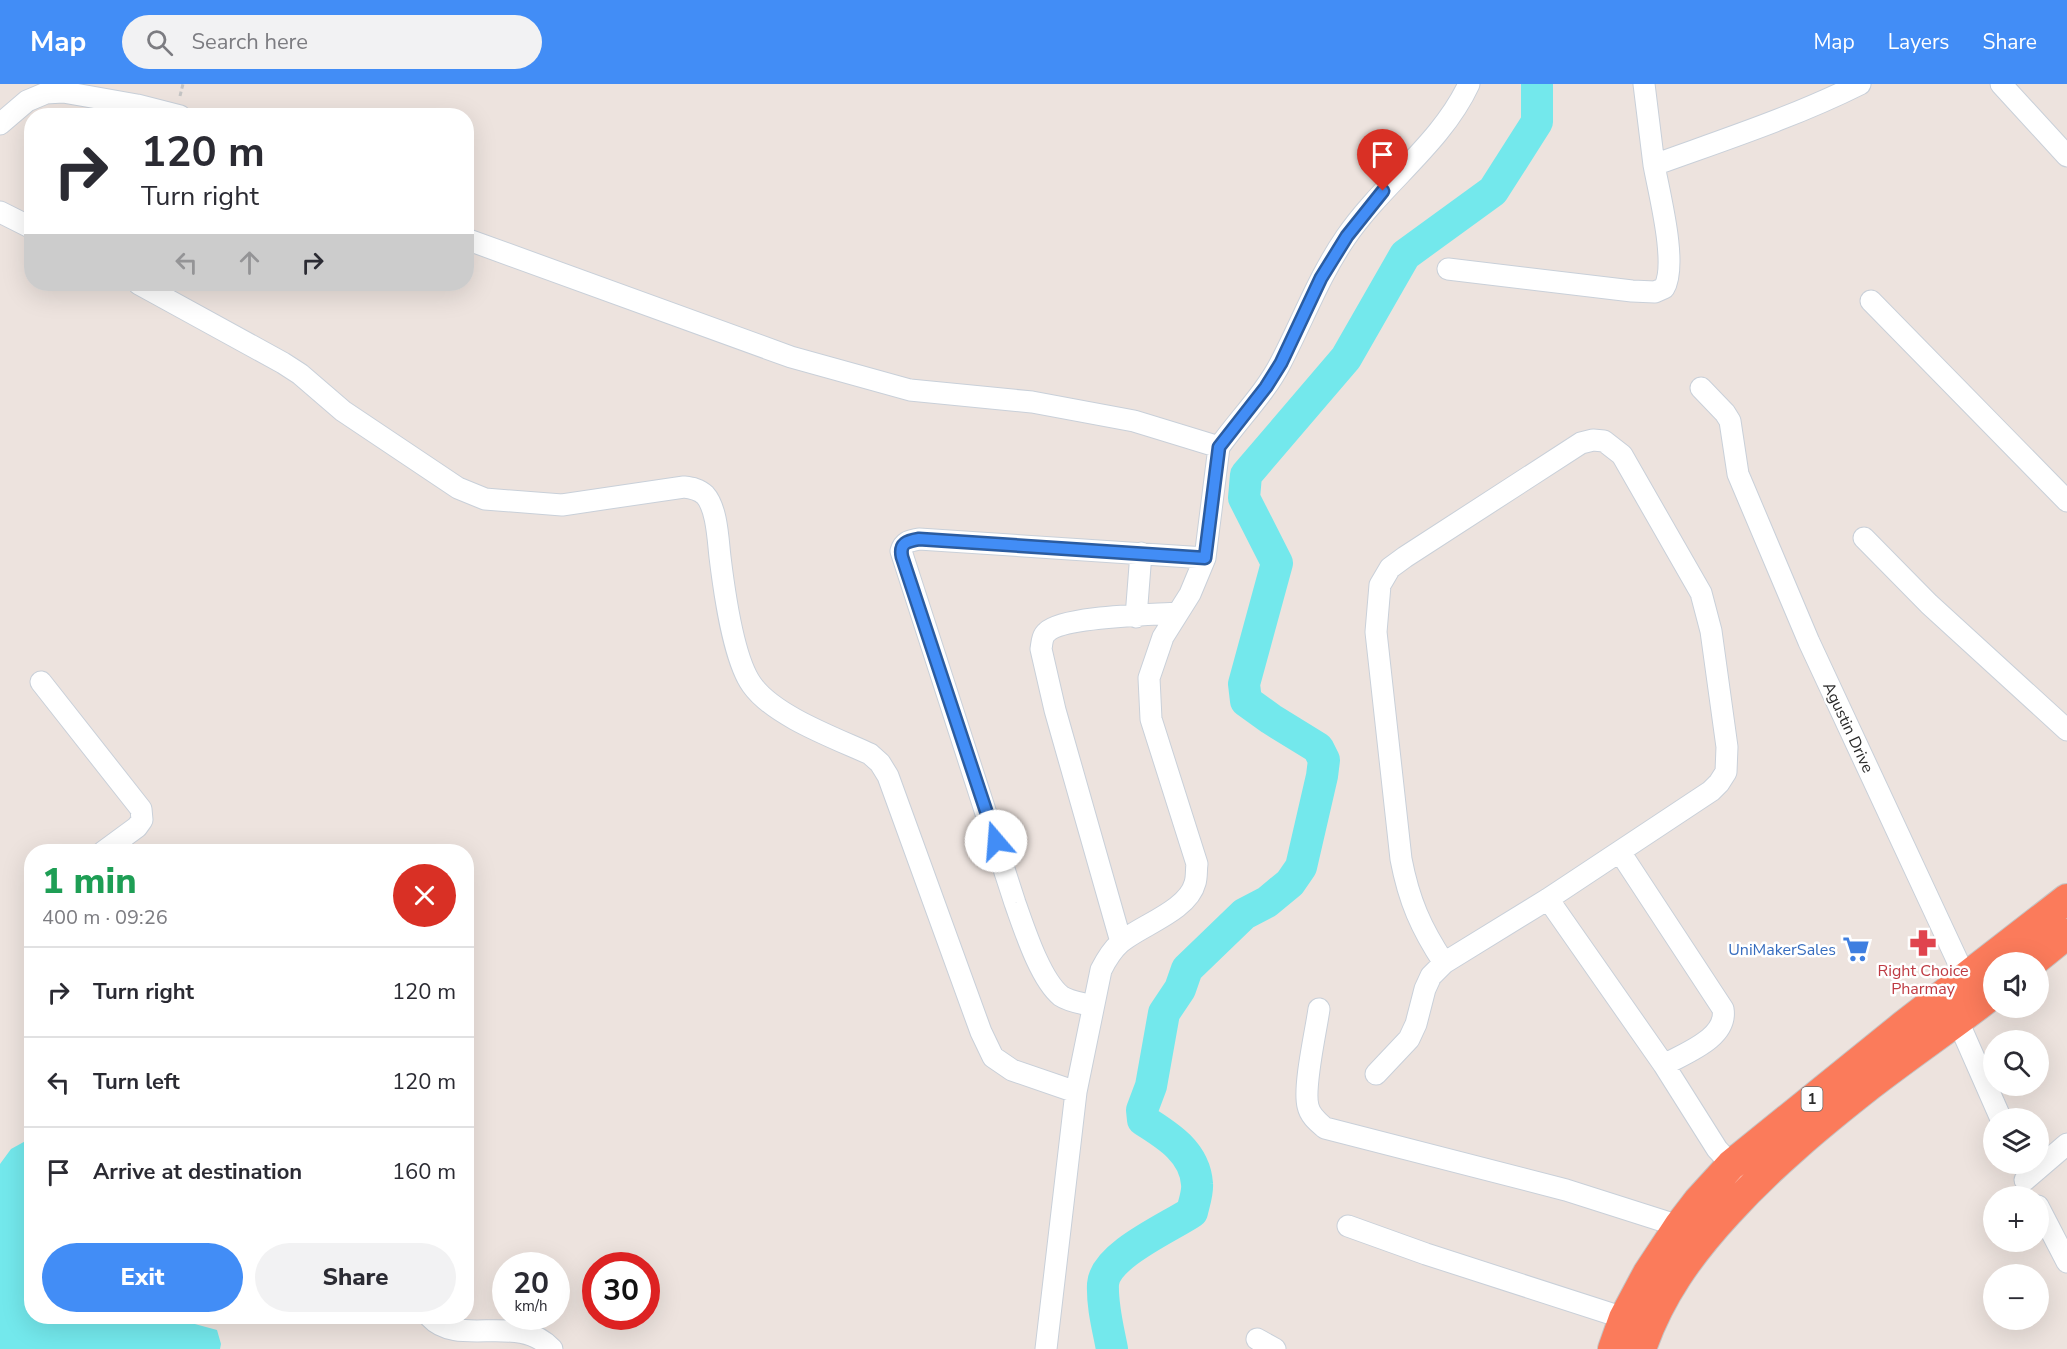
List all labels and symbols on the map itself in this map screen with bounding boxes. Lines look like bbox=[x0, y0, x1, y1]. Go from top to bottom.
pin bbox=[1357, 129, 1408, 191]
street label: Agustin Drive bbox=[1817, 678, 1879, 776]
position arrow bbox=[964, 809, 1028, 873]
pharmacy icon: Right Choice Pharmay bbox=[1908, 928, 1938, 958]
supermarket icon: UniMakerSales bbox=[1841, 934, 1871, 964]
place label: UniMakerSales bbox=[1728, 939, 1836, 961]
place label: Right Choice Pharmay bbox=[1878, 960, 1968, 1000]
road number: 1 bbox=[1802, 1087, 1822, 1111]
speed limit sign: 30 bbox=[582, 1252, 660, 1330]

